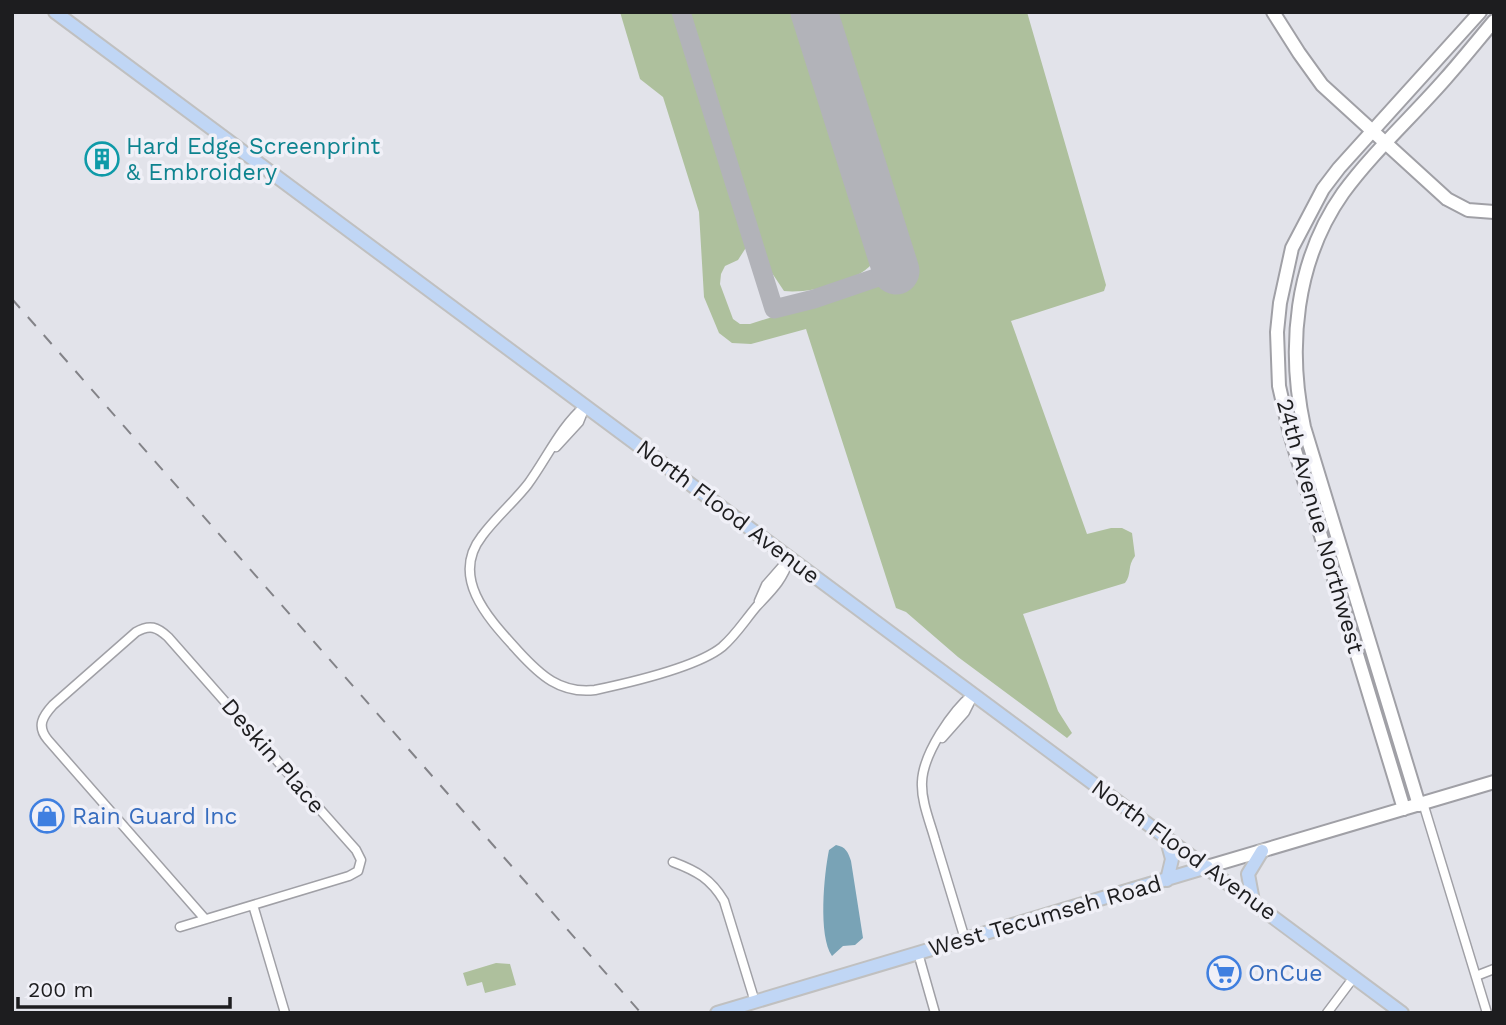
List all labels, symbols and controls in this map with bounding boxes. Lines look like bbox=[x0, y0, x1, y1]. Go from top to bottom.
place label: Hard Edge Screenprint & Embroidery bbox=[126, 133, 380, 186]
building icon: Hard Edge Screenprint & Embroidery bbox=[83, 140, 121, 178]
street label: 24th Avenue Northwest bbox=[1271, 396, 1369, 657]
street label: North Flood Avenue bbox=[631, 434, 825, 590]
street label: Deskin Place bbox=[216, 693, 330, 819]
street label: North Flood Avenue bbox=[1086, 774, 1282, 926]
shop icon: Rain Guard Inc bbox=[28, 797, 66, 835]
place label: Rain Guard Inc bbox=[72, 803, 237, 830]
street label: West Tecumseh Road bbox=[926, 870, 1164, 962]
supermarket icon: OnCue bbox=[1205, 954, 1243, 992]
place label: OnCue bbox=[1248, 960, 1322, 987]
scale bar bbox=[18, 965, 229, 1009]
text: 200 m bbox=[28, 977, 94, 1002]

